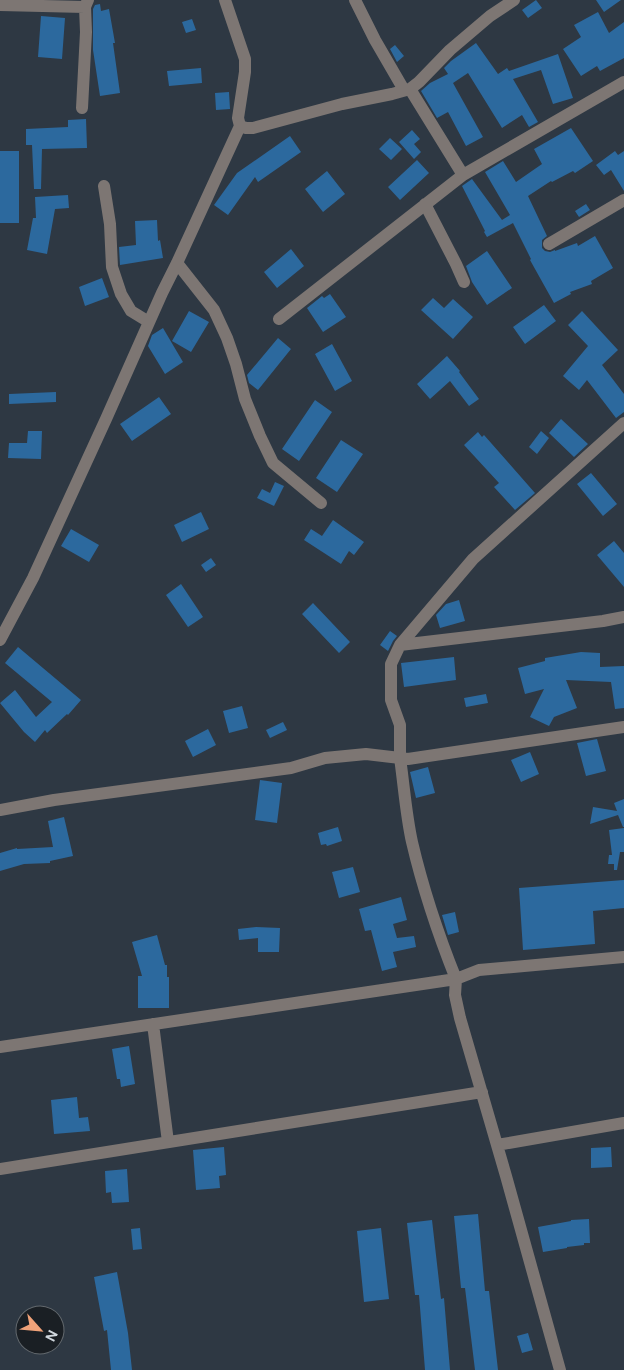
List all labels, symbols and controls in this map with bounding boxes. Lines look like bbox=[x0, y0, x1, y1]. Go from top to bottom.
north arrow bbox=[15, 1305, 65, 1355]
text: N bbox=[41, 1327, 62, 1345]

